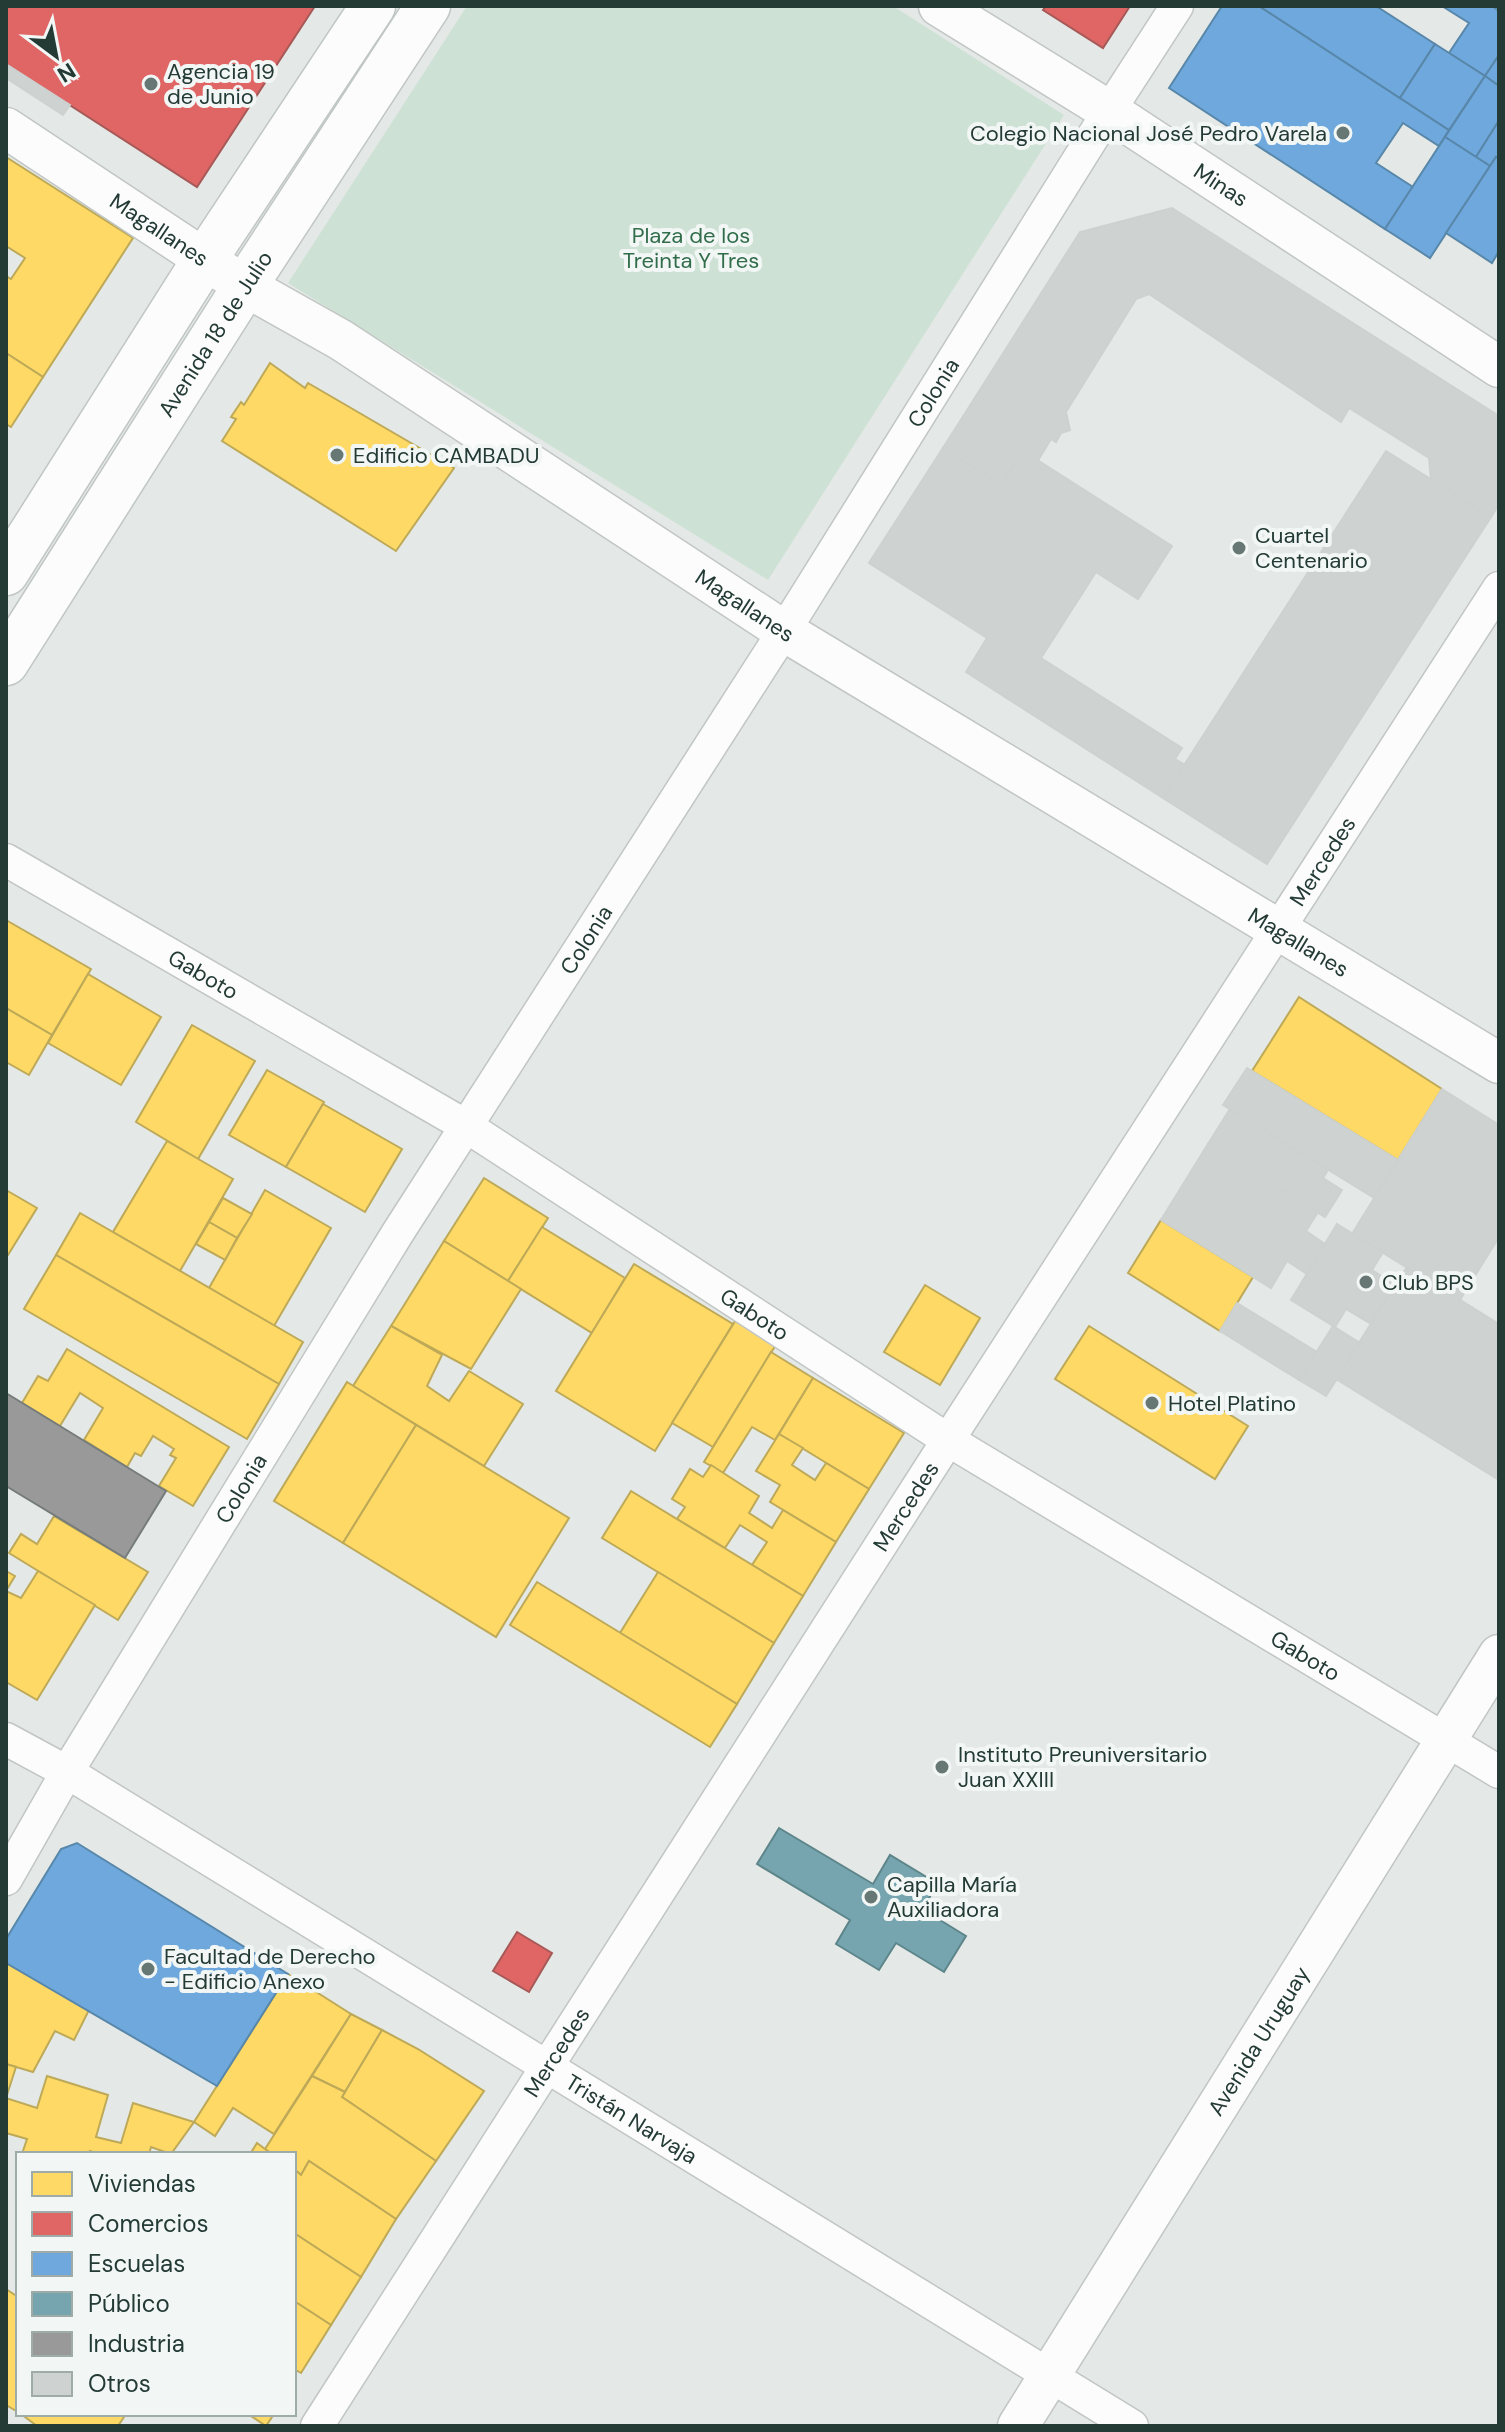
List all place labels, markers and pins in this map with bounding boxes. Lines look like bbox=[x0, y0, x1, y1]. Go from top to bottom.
place label: Agencia 19 de Junio bbox=[167, 57, 275, 111]
marker: Agencia 19 de Junio bbox=[142, 75, 160, 93]
place label: Colegio Nacional José Pedro Varela bbox=[970, 119, 1327, 148]
marker: Colegio Nacional José Pedro Varela bbox=[1334, 124, 1352, 142]
place label: Edificio CAMBADU bbox=[353, 441, 539, 470]
marker: Edificio CAMBADU bbox=[328, 446, 346, 464]
place label: Cuartel Centenario bbox=[1255, 521, 1368, 575]
marker: Cuartel Centenario bbox=[1230, 539, 1248, 557]
place label: Club BPS bbox=[1382, 1268, 1474, 1297]
marker: Club BPS bbox=[1357, 1273, 1375, 1291]
place label: Hotel Platino bbox=[1168, 1389, 1296, 1418]
marker: Hotel Platino bbox=[1143, 1394, 1161, 1412]
place label: Instituto Preuniversitario Juan XXIII bbox=[958, 1740, 1207, 1794]
marker: Instituto Preuniversitario Juan XXIII bbox=[933, 1758, 951, 1776]
place label: Capilla María Auxiliadora bbox=[887, 1870, 1017, 1924]
marker: Capilla María Auxiliadora bbox=[862, 1888, 880, 1906]
place label: Facultad de Derecho - Edificio Anexo bbox=[164, 1942, 376, 1996]
marker: Facultad de Derecho - Edificio Anexo bbox=[139, 1960, 157, 1978]

